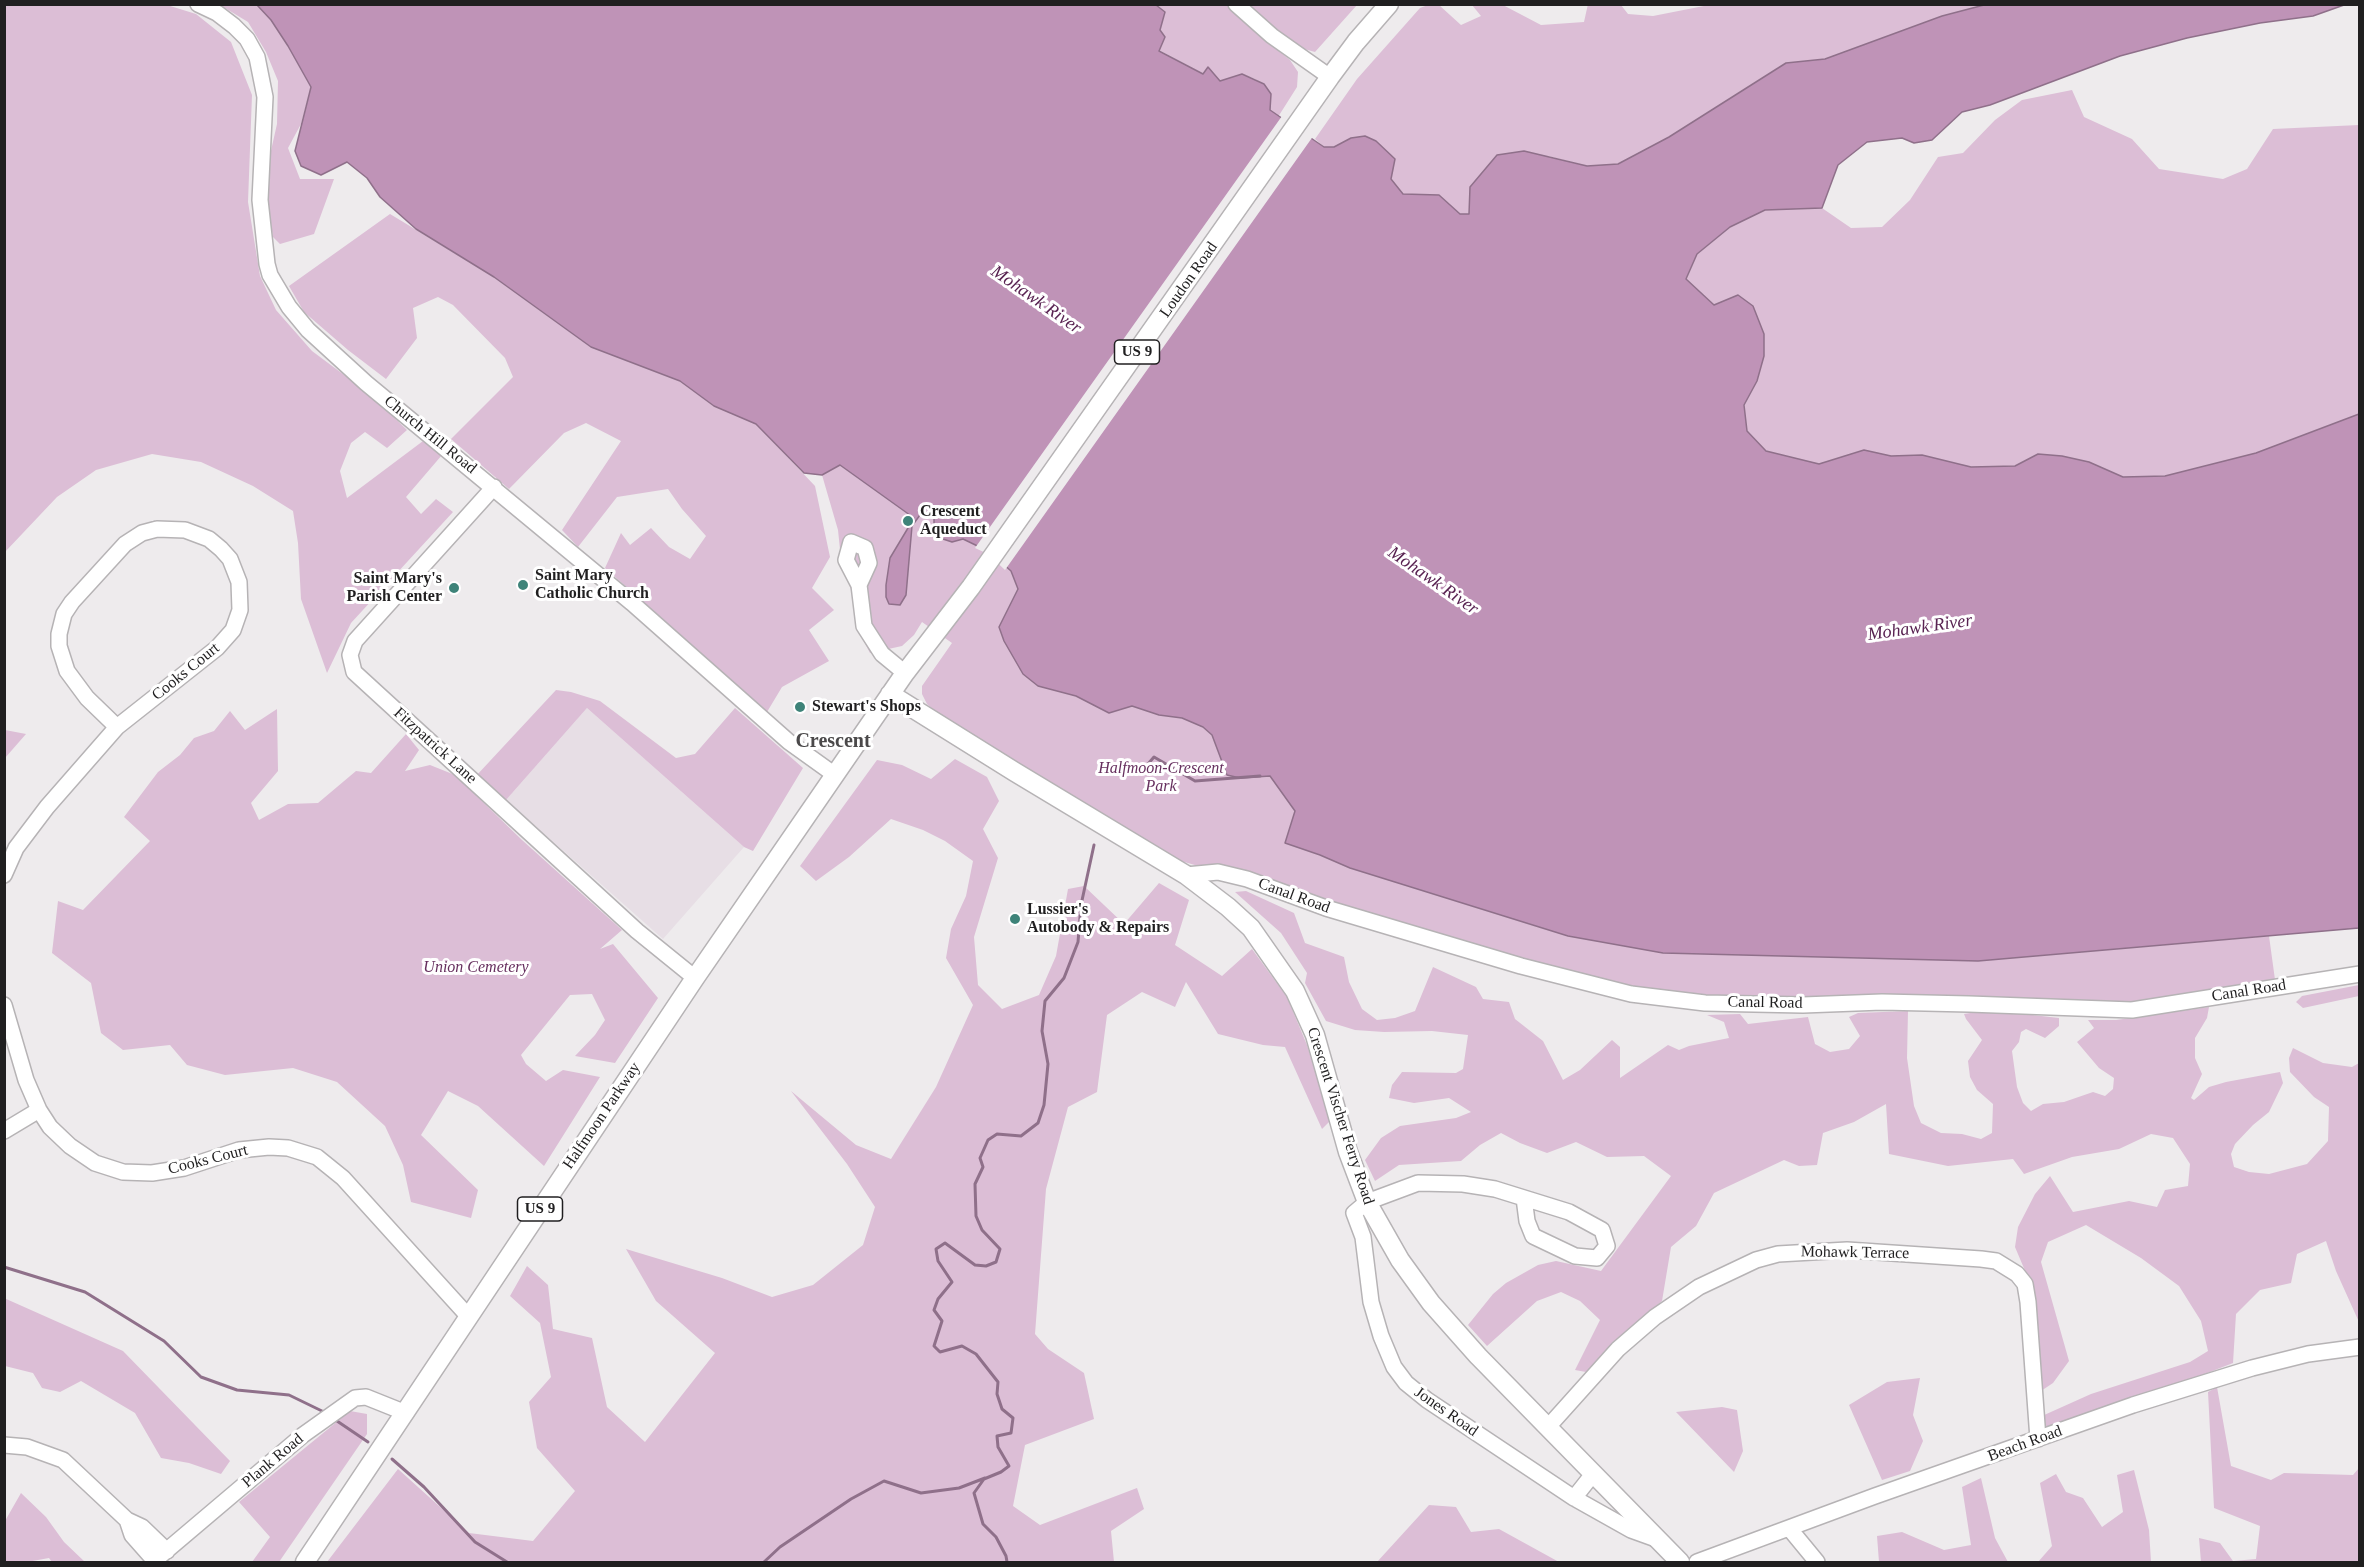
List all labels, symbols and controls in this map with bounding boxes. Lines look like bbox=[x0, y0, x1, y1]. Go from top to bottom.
street label: Loudon Road bbox=[1156, 239, 1222, 321]
water label: Mohawk River bbox=[987, 261, 1085, 339]
road number: US 9 bbox=[1114, 340, 1160, 364]
street label: Church Hill Road bbox=[380, 392, 480, 478]
place label: Crescent Aqueduct bbox=[920, 502, 987, 540]
marker: Crescent Aqueduct bbox=[901, 514, 915, 528]
water label: Mohawk River bbox=[1384, 542, 1482, 620]
place label: Saint Mary Catholic Church bbox=[535, 566, 649, 604]
place label: Saint Mary's Parish Center bbox=[346, 569, 442, 607]
marker: Saint Mary Catholic Church bbox=[516, 578, 530, 592]
marker: Saint Mary's Parish Center bbox=[447, 581, 461, 595]
water label: Mohawk River bbox=[1866, 610, 1974, 646]
street label: Cooks Court bbox=[148, 639, 224, 705]
place label: Stewart's Shops bbox=[812, 697, 921, 717]
marker: Stewart's Shops bbox=[793, 700, 807, 714]
street label: Fitzpatrick Lane bbox=[389, 704, 481, 788]
district label: Crescent bbox=[795, 730, 871, 754]
park label: Halfmoon-Crescent Park bbox=[1098, 759, 1224, 797]
street label: Canal Road bbox=[1255, 874, 1333, 918]
place label: Lussier's Autobody & Repairs bbox=[1027, 900, 1169, 938]
marker: Lussier's Autobody & Repairs bbox=[1008, 912, 1022, 926]
park label: Union Cemetery bbox=[423, 958, 529, 978]
street label: Canal Road bbox=[2210, 976, 2288, 1006]
street label: Canal Road bbox=[1727, 993, 1803, 1013]
street label: Crescent Vischer Ferry Road bbox=[1302, 1025, 1378, 1207]
street label: Halfmoon Parkway bbox=[559, 1059, 645, 1173]
street label: Cooks Court bbox=[166, 1141, 250, 1179]
road number: US 9 bbox=[518, 1197, 562, 1221]
street label: Mohawk Terrace bbox=[1801, 1242, 1909, 1264]
street label: Jones Road bbox=[1410, 1383, 1482, 1441]
street label: Beach Road bbox=[1985, 1422, 2065, 1466]
street label: Plank Road bbox=[238, 1430, 308, 1492]

